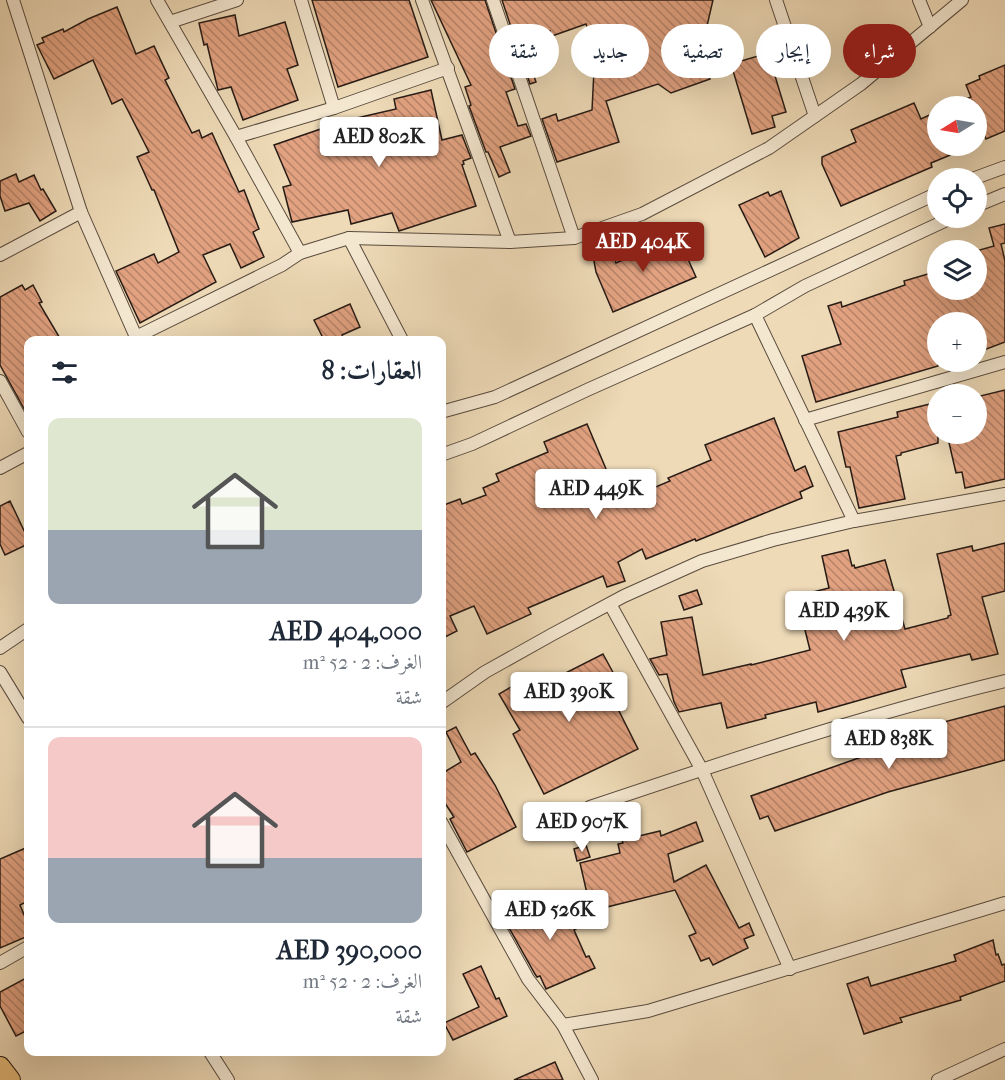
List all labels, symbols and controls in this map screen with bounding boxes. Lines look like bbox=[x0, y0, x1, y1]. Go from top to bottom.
chip: شقة bbox=[489, 24, 559, 78]
chip: جديد bbox=[571, 24, 649, 78]
chip: تصفية bbox=[661, 24, 744, 78]
chip: إيجار bbox=[756, 24, 831, 78]
chip: شراء bbox=[843, 24, 916, 78]
north arrow bbox=[927, 96, 987, 156]
map controls bbox=[927, 96, 987, 444]
pin: AED 802K bbox=[317, 117, 441, 168]
text: AED 802K bbox=[334, 125, 424, 148]
button: locate bbox=[927, 168, 987, 228]
pin: AED 404K bbox=[581, 222, 705, 273]
text: AED 404K bbox=[596, 230, 690, 253]
button: layers bbox=[927, 240, 987, 300]
button: + bbox=[927, 312, 987, 372]
text: العقارات: 8 bbox=[321, 355, 422, 386]
icon: filters bbox=[48, 356, 81, 389]
button: − bbox=[927, 384, 987, 444]
icon: home bbox=[181, 457, 289, 565]
pin: AED 449K bbox=[534, 469, 658, 520]
text: AED 449K bbox=[549, 477, 643, 500]
pin: AED 439K bbox=[782, 591, 906, 642]
text: AED 439K bbox=[799, 599, 889, 622]
text: AED 404,000 bbox=[270, 616, 422, 647]
text: الغرف: 2 · 52 m² bbox=[303, 651, 422, 674]
pin: AED 390K bbox=[507, 672, 631, 723]
text: AED 390K bbox=[525, 680, 614, 703]
text: شقة bbox=[396, 686, 422, 709]
pin: AED 838K bbox=[827, 719, 951, 770]
text: AED 838K bbox=[845, 727, 933, 750]
icon: home bbox=[181, 776, 289, 884]
pin: AED 907K bbox=[520, 802, 644, 853]
text: AED 907K bbox=[537, 810, 627, 833]
pin: AED 526K bbox=[488, 890, 612, 941]
text: AED 526K bbox=[505, 898, 595, 921]
text: AED 390,000 bbox=[277, 935, 422, 966]
text: الغرف: 2 · 52 m² bbox=[303, 970, 422, 993]
text: شقة bbox=[396, 1005, 422, 1028]

